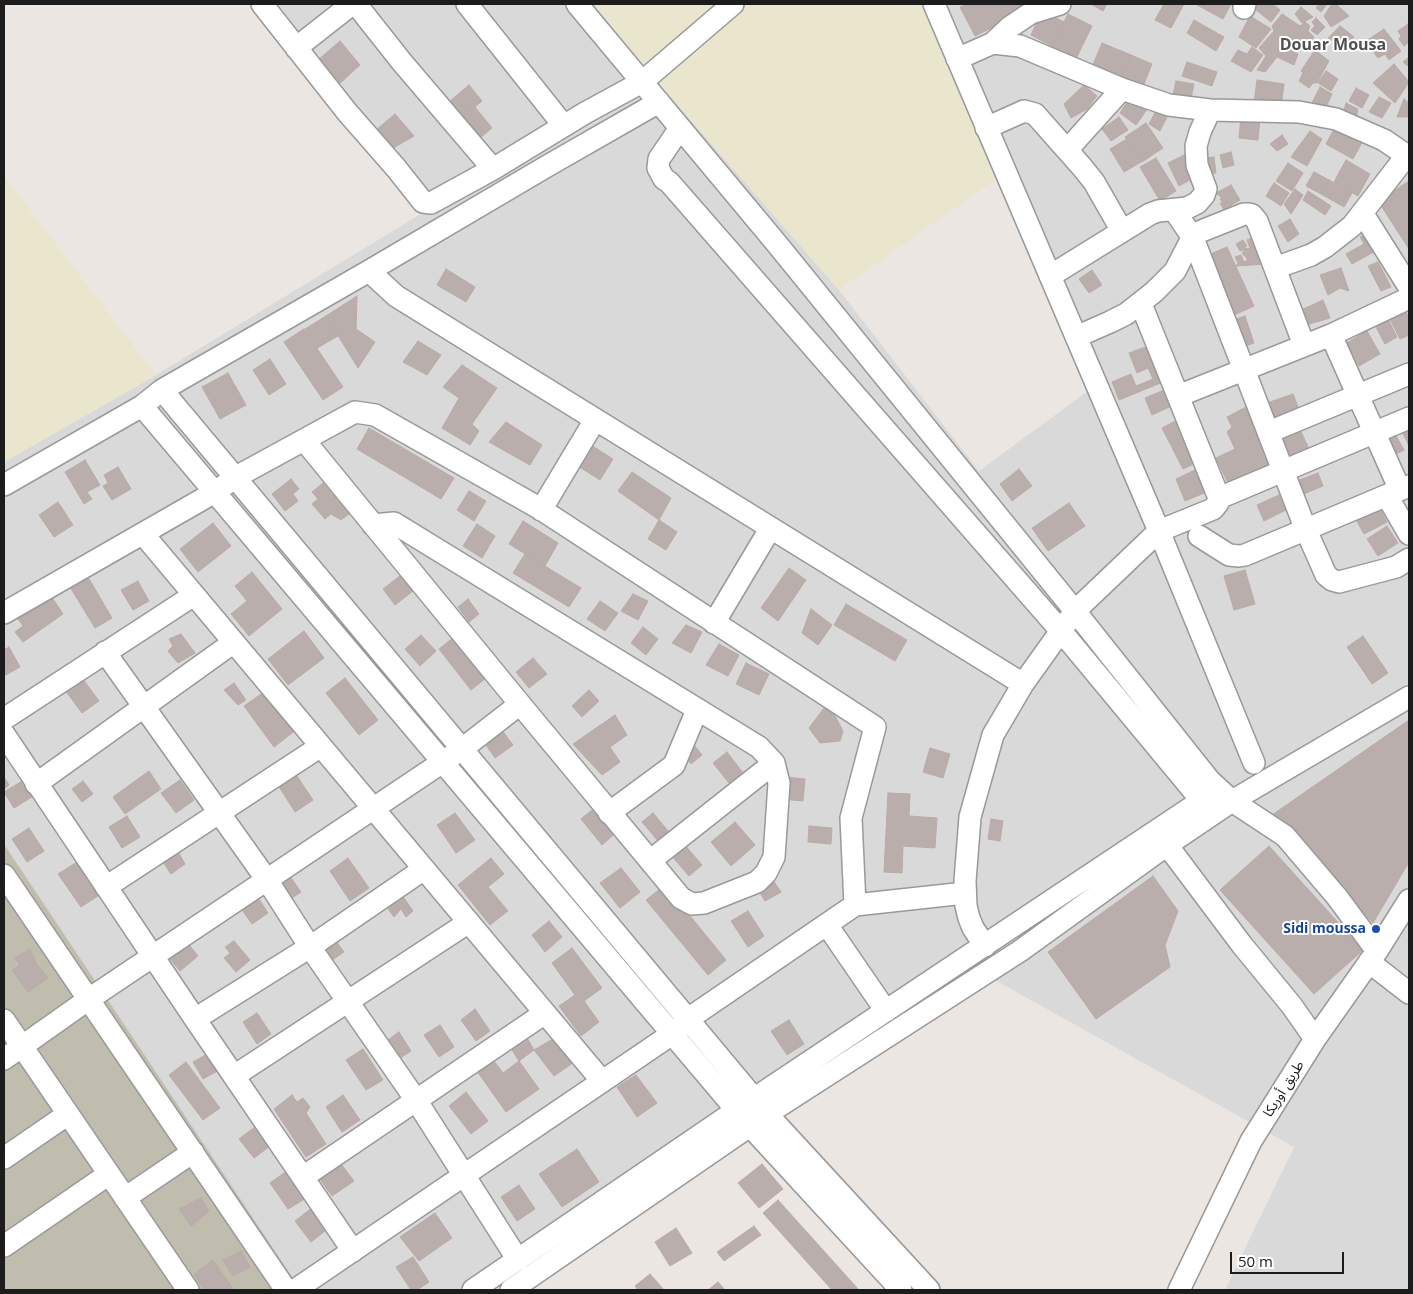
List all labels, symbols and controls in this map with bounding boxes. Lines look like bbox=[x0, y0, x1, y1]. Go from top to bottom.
district label: Douar Mousa bbox=[1280, 35, 1386, 55]
place label: Sidi moussa bbox=[1283, 921, 1366, 937]
marker: Sidi moussa bbox=[1370, 923, 1382, 935]
street label: طريق أوريكا bbox=[1260, 1058, 1308, 1120]
scale bar bbox=[1233, 1242, 1347, 1274]
text: 50 m bbox=[1238, 1251, 1273, 1271]

